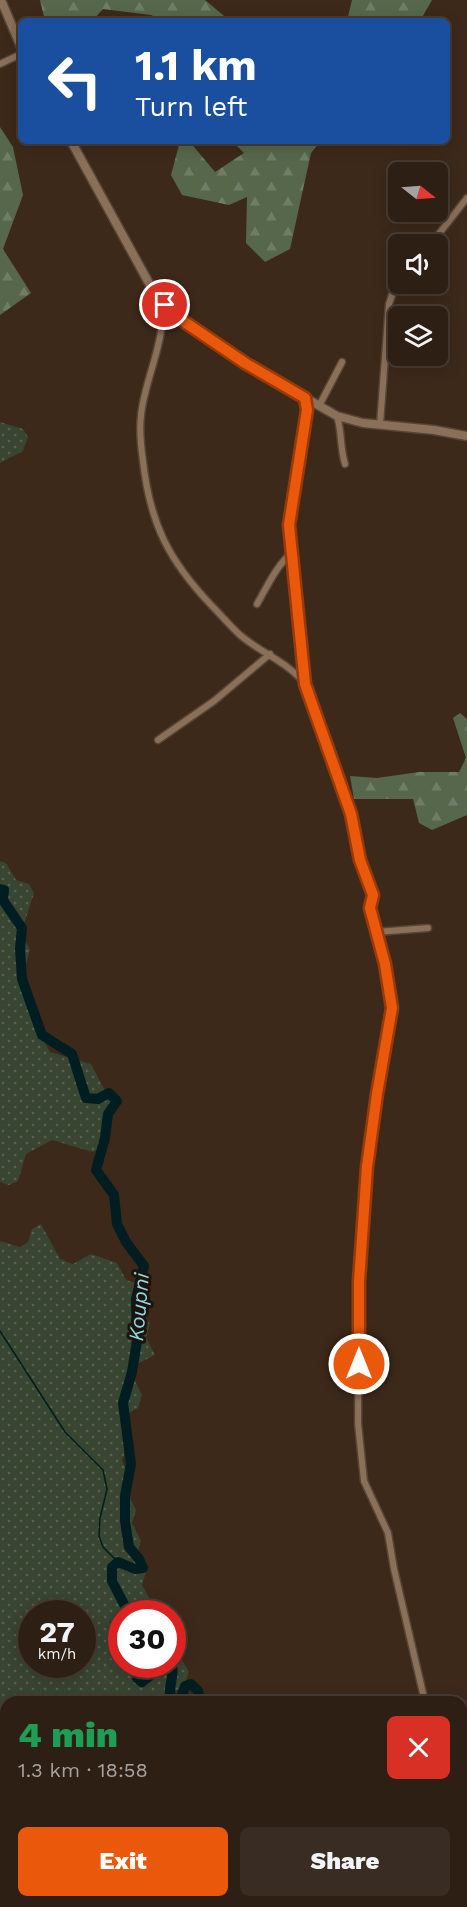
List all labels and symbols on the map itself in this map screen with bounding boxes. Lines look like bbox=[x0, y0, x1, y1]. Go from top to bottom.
north arrow bbox=[388, 162, 448, 222]
pin bbox=[139, 279, 190, 330]
water label: Koupni bbox=[123, 1271, 154, 1342]
position arrow bbox=[327, 1332, 391, 1396]
speed limit sign: 30 bbox=[108, 1600, 186, 1678]

